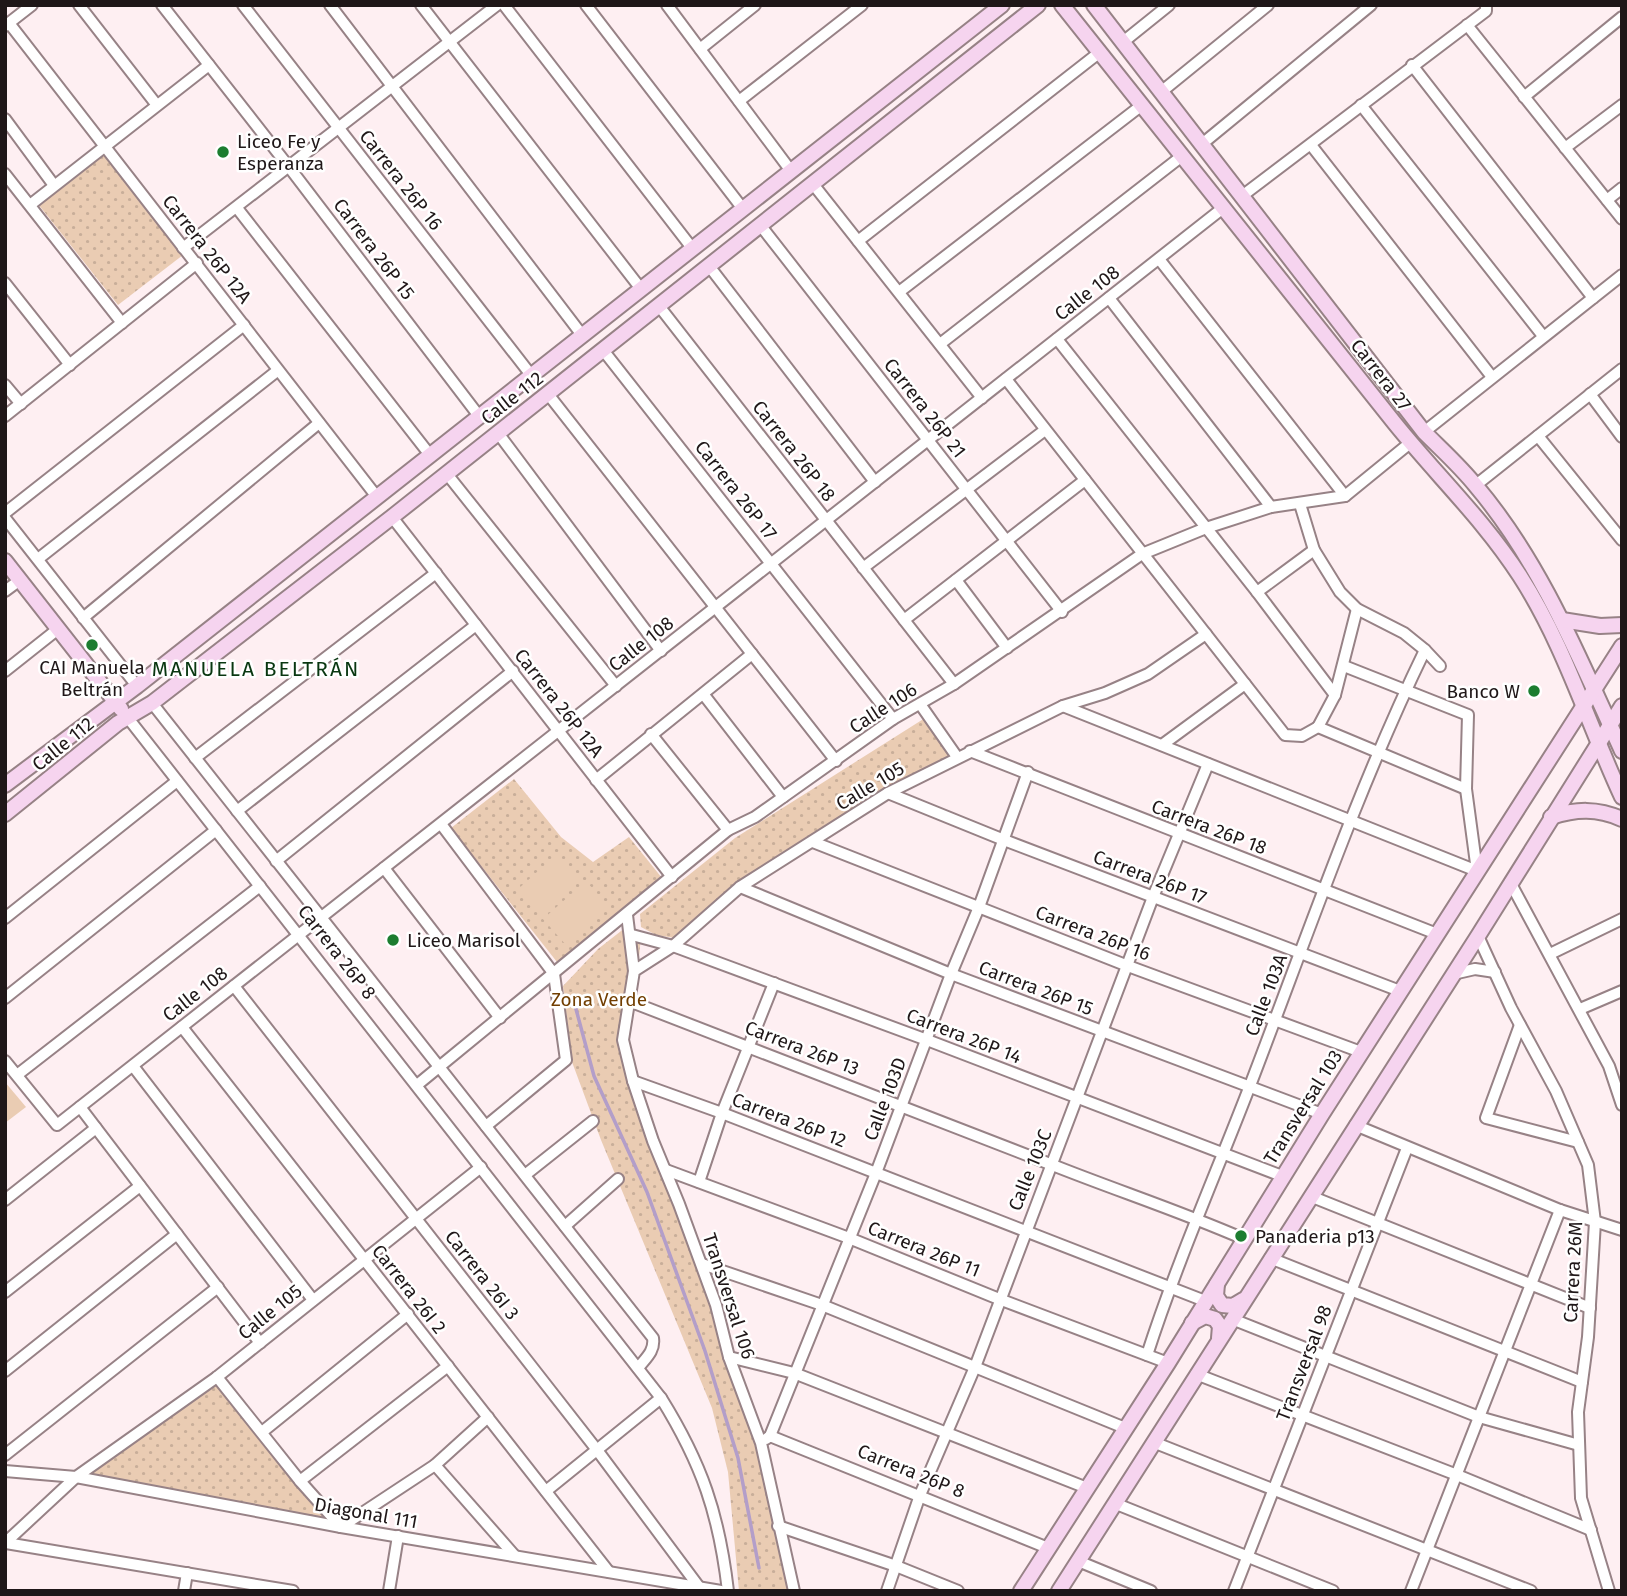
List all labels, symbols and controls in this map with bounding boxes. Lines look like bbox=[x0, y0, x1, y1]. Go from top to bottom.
street label: Carrera 26P 16 bbox=[355, 125, 447, 235]
place label: Liceo Fe y Esperanza bbox=[237, 130, 324, 175]
marker: Liceo Fe y Esperanza bbox=[215, 144, 231, 160]
street label: Carrera 26P 12A bbox=[157, 190, 257, 308]
street label: Carrera 26P 15 bbox=[329, 194, 419, 304]
street label: Calle 108 bbox=[1050, 260, 1124, 326]
street label: Carrera 27 bbox=[1346, 334, 1416, 416]
street label: Carrera 26P 21 bbox=[879, 354, 971, 462]
street label: Calle 112 bbox=[476, 367, 548, 429]
street label: Carrera 26P 18 bbox=[748, 396, 840, 506]
street label: Carrera 26P 17 bbox=[690, 436, 782, 544]
street label: Calle 108 bbox=[604, 611, 678, 677]
marker: CAI Manuela Beltrán bbox=[84, 637, 100, 653]
street label: Carrera 26P 12A bbox=[509, 644, 609, 762]
place label: CAI Manuela Beltrán bbox=[39, 656, 145, 701]
district label: MANUELA BELTRÁN bbox=[152, 656, 360, 682]
street label: Calle 106 bbox=[845, 678, 921, 738]
place label: Banco W bbox=[1446, 680, 1520, 703]
marker: Banco W bbox=[1526, 683, 1542, 699]
street label: Calle 112 bbox=[28, 712, 98, 776]
street label: Calle 105 bbox=[832, 757, 908, 815]
street label: Carrera 26P 18 bbox=[1148, 794, 1270, 860]
street label: Carrera 26P 17 bbox=[1090, 845, 1210, 909]
street label: Carrera 26P 8 bbox=[293, 900, 381, 1004]
street label: Carrera 26P 16 bbox=[1032, 901, 1154, 965]
place label: Liceo Marisol bbox=[407, 929, 521, 952]
marker: Liceo Marisol bbox=[385, 932, 401, 948]
street label: Calle 103A bbox=[1240, 951, 1292, 1039]
street label: Carrera 26P 15 bbox=[976, 956, 1096, 1020]
street label: Calle 108 bbox=[158, 961, 232, 1027]
park label: Zona Verde bbox=[551, 988, 647, 1011]
street label: Carrera 26P 14 bbox=[903, 1004, 1025, 1068]
street label: Carrera 26P 13 bbox=[742, 1016, 862, 1080]
street label: Transversal 103 bbox=[1259, 1046, 1347, 1168]
street label: Calle 103D bbox=[859, 1054, 911, 1144]
street label: Carrera 26P 12 bbox=[729, 1088, 849, 1152]
street label: Calle 103C bbox=[1003, 1126, 1057, 1214]
street label: Carrera 26P 11 bbox=[864, 1216, 984, 1282]
street label: Carrera 26M bbox=[1559, 1221, 1587, 1323]
place label: Panaderia p13 bbox=[1255, 1225, 1375, 1248]
street label: Carrera 26I 3 bbox=[440, 1226, 524, 1324]
marker: Panaderia p13 bbox=[1233, 1228, 1249, 1244]
street label: Transversal 106 bbox=[698, 1230, 760, 1362]
street label: Carrera 26I 2 bbox=[367, 1240, 451, 1338]
street label: Calle 105 bbox=[233, 1279, 307, 1345]
street label: Transversal 98 bbox=[1271, 1302, 1337, 1424]
street label: Carrera 26P 8 bbox=[854, 1439, 968, 1503]
street label: Diagonal 111 bbox=[313, 1493, 419, 1533]

